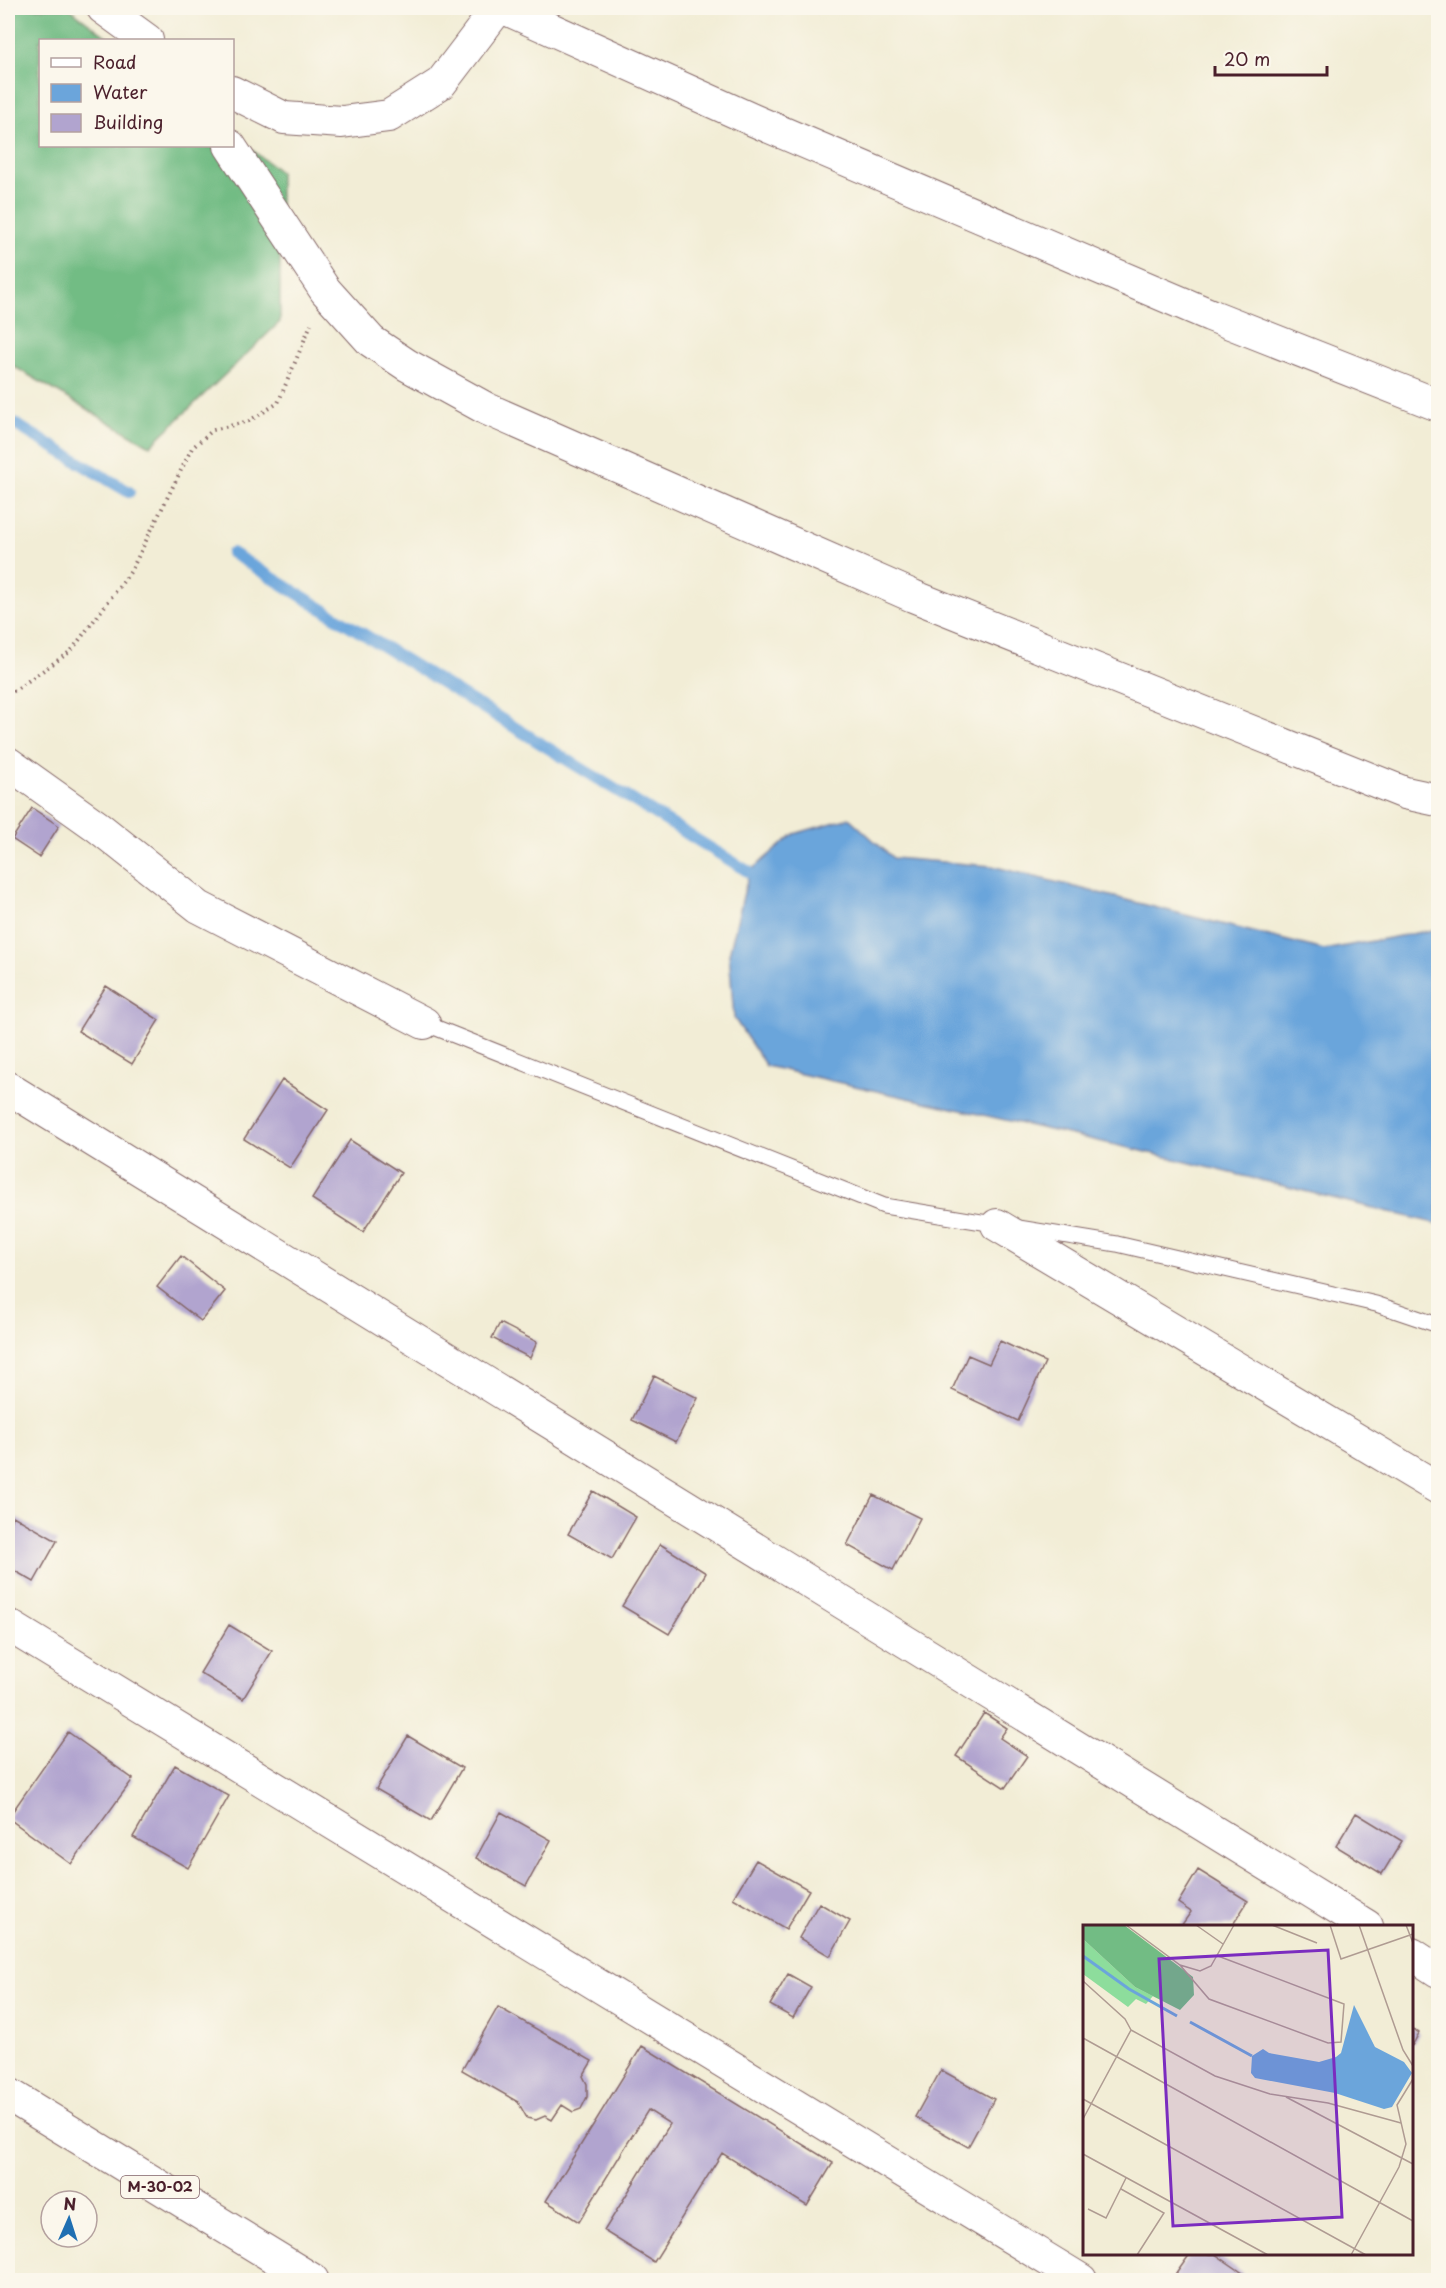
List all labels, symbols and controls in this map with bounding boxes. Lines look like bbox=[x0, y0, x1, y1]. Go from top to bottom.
legend bbox=[39, 39, 234, 147]
scale bar bbox=[1215, 39, 1328, 77]
text: 20 m bbox=[1224, 45, 1270, 72]
text: Road bbox=[93, 48, 137, 75]
text: Water bbox=[93, 78, 148, 105]
text: Building bbox=[93, 108, 163, 135]
inset map bbox=[1083, 1925, 1413, 2255]
road number: М-30-02 bbox=[121, 2176, 199, 2198]
north arrow bbox=[39, 2189, 99, 2249]
text: N bbox=[63, 2191, 77, 2215]

